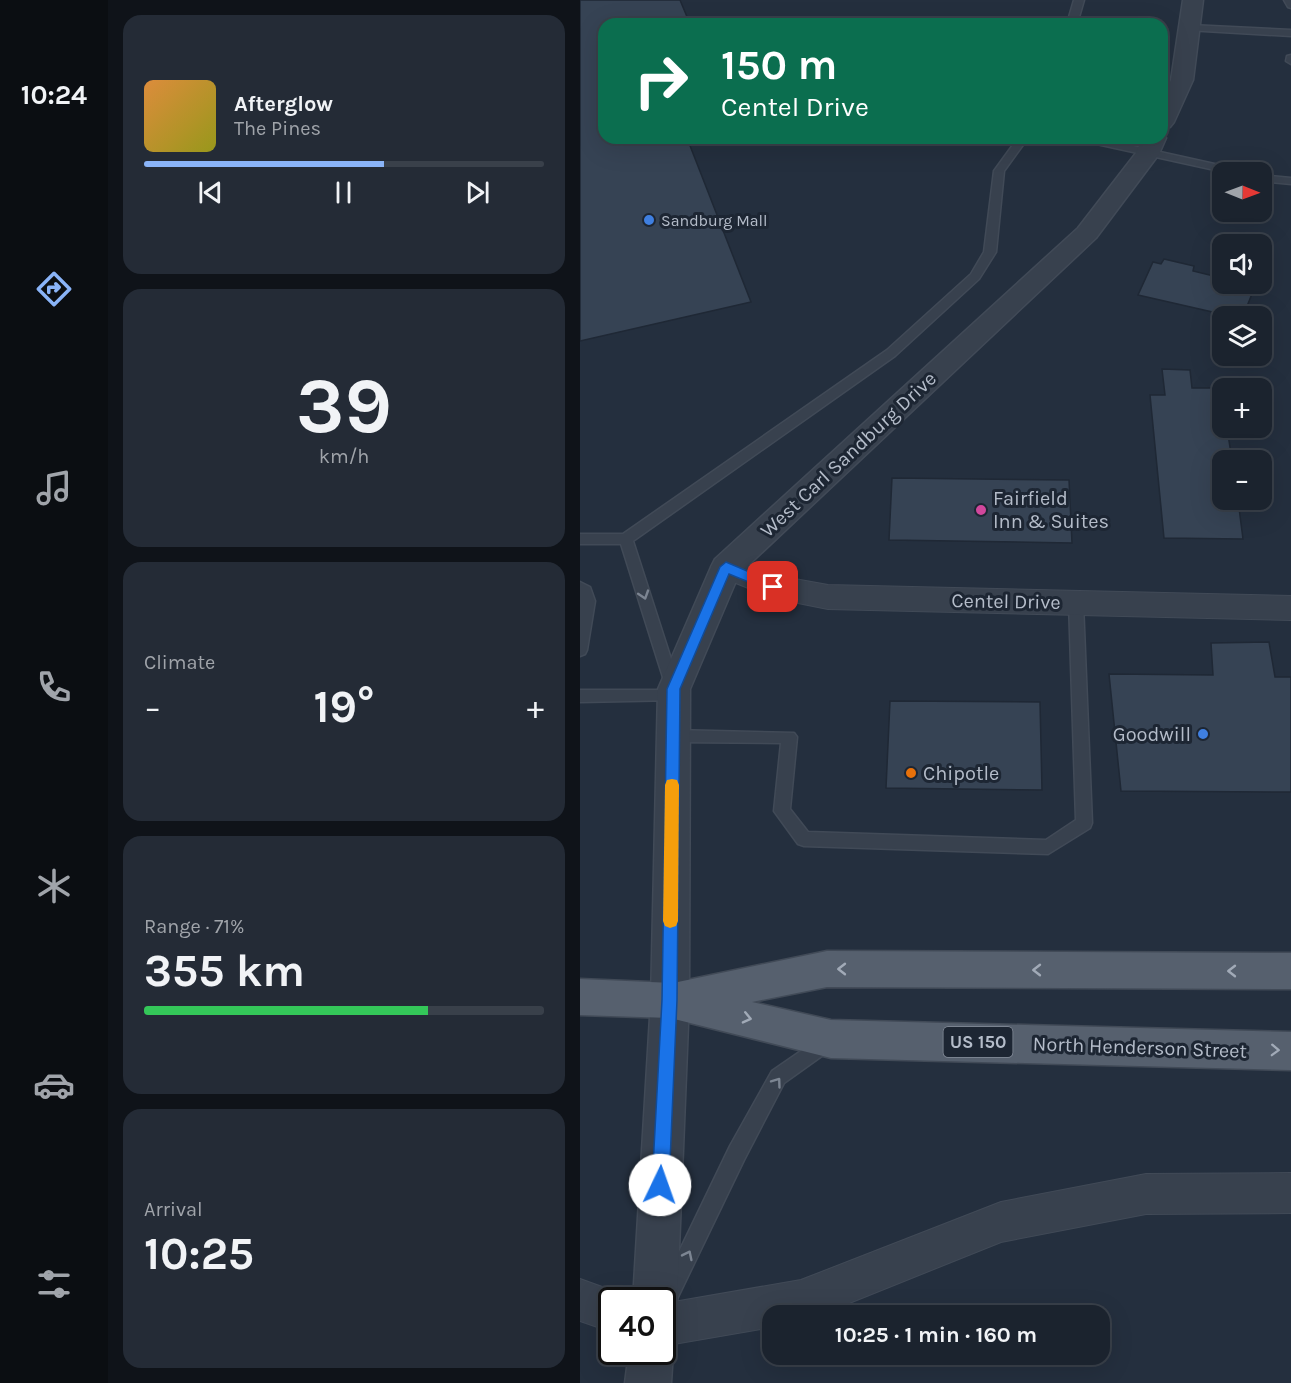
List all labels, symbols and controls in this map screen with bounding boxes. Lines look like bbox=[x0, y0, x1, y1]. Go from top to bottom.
text: 150 m bbox=[721, 40, 837, 90]
icon: right bbox=[622, 42, 700, 120]
text: 10:24 bbox=[21, 79, 87, 111]
text: Afterglow bbox=[234, 91, 333, 117]
text: Centel Drive bbox=[721, 91, 869, 123]
text: The Pines bbox=[234, 117, 321, 140]
north arrow bbox=[1212, 162, 1272, 222]
map controls bbox=[1212, 162, 1272, 510]
icon: previous bbox=[194, 176, 227, 209]
icon: pause bbox=[327, 176, 360, 209]
icon: next bbox=[461, 176, 494, 209]
place label: Sandburg Mall bbox=[661, 211, 767, 230]
marker: Sandburg Mall bbox=[642, 213, 656, 227]
button: sound bbox=[1212, 234, 1272, 294]
icon: directions bbox=[33, 268, 75, 310]
button: layers bbox=[1212, 306, 1272, 366]
text: 39 bbox=[296, 360, 392, 452]
street label: West Carl Sandburg Drive bbox=[756, 367, 941, 542]
button: + bbox=[1212, 378, 1272, 438]
text: km/h bbox=[319, 445, 369, 468]
button: − bbox=[1212, 450, 1272, 510]
icon: music bbox=[33, 467, 75, 509]
place label: Fairfield Inn & Suites bbox=[993, 487, 1109, 533]
marker: Fairfield Inn & Suites bbox=[974, 503, 988, 517]
pin bbox=[747, 561, 798, 612]
icon: arrive bbox=[756, 570, 789, 603]
one-way arrow bbox=[637, 589, 649, 600]
street label: Centel Drive bbox=[951, 589, 1061, 614]
text: Climate bbox=[144, 651, 215, 674]
icon: phone bbox=[33, 666, 75, 708]
text: 19° bbox=[314, 681, 374, 733]
text: − bbox=[144, 688, 161, 726]
text: + bbox=[527, 688, 544, 726]
place label: Goodwill bbox=[1113, 723, 1191, 746]
marker: Goodwill bbox=[1196, 727, 1210, 741]
place label: Chipotle bbox=[923, 762, 999, 785]
marker: Chipotle bbox=[904, 766, 918, 780]
icon: climate bbox=[33, 865, 75, 907]
text: Range · 71% bbox=[144, 915, 244, 938]
text: 355 km bbox=[144, 945, 305, 997]
one-way arrow bbox=[838, 963, 847, 975]
one-way arrow bbox=[1033, 964, 1042, 976]
one-way arrow bbox=[1228, 965, 1237, 977]
one-way arrow bbox=[742, 1011, 752, 1024]
road number: US 150 bbox=[944, 1027, 1012, 1057]
street label: North Henderson Street bbox=[1032, 1032, 1248, 1063]
one-way arrow bbox=[1271, 1044, 1280, 1057]
icon: car bbox=[33, 1064, 75, 1106]
one-way arrow bbox=[770, 1078, 781, 1089]
position arrow bbox=[628, 1153, 692, 1217]
text: Arrival bbox=[144, 1198, 203, 1221]
text: 10:25 bbox=[144, 1228, 254, 1280]
one-way arrow bbox=[680, 1250, 692, 1261]
icon: filters bbox=[33, 1263, 75, 1305]
speed limit sign: 40 bbox=[598, 1287, 676, 1365]
text: 10:25 · 1 min · 160 m bbox=[835, 1322, 1037, 1348]

